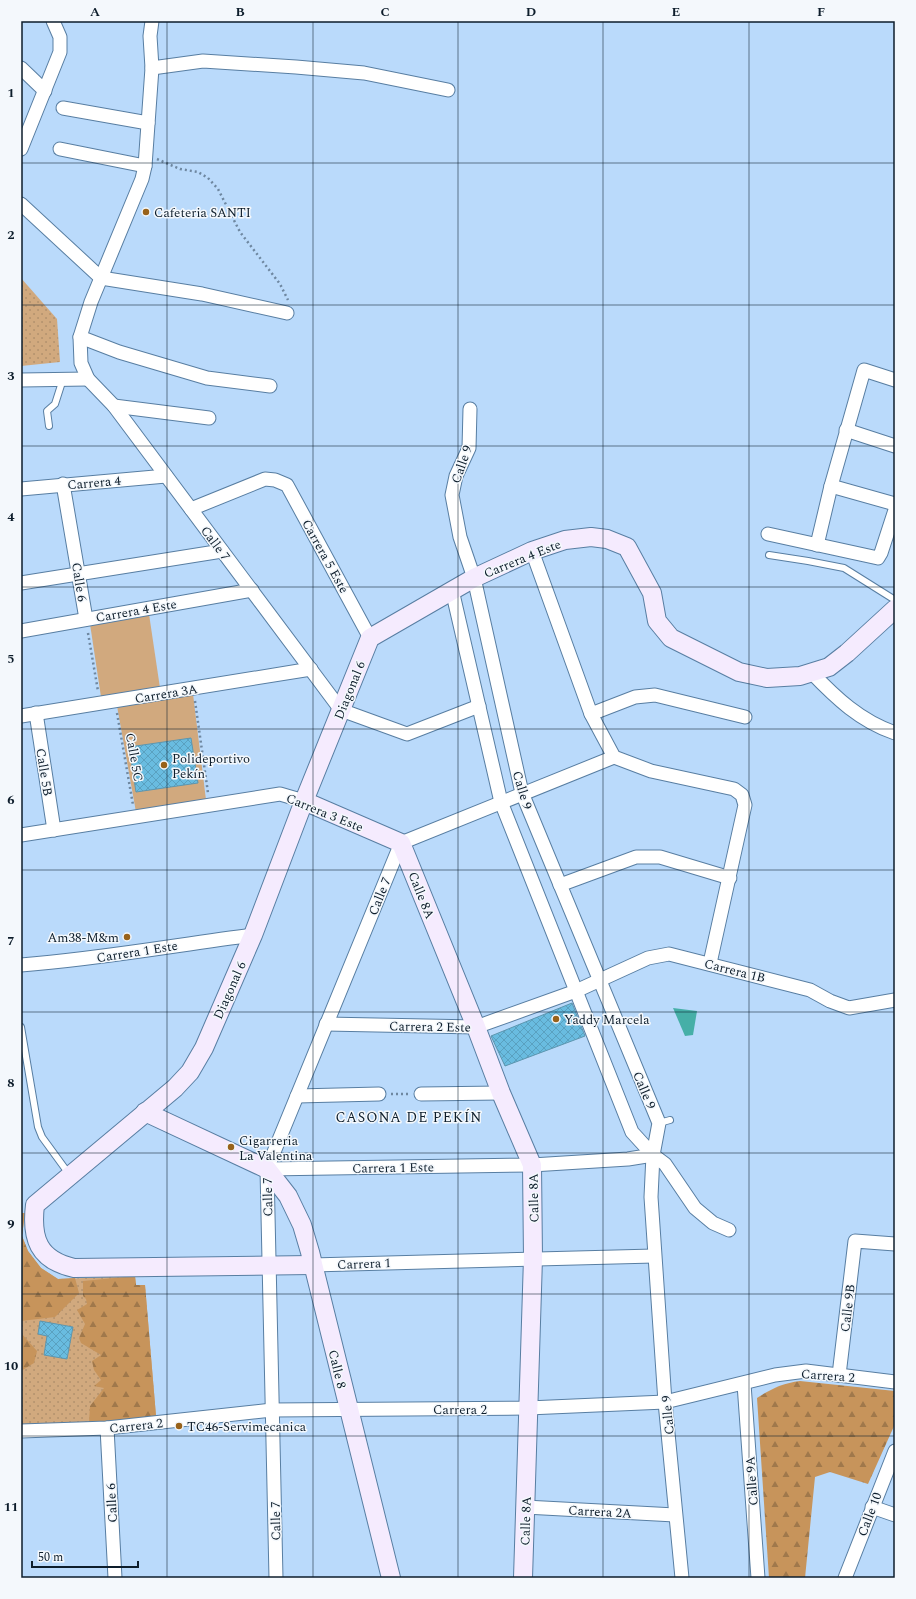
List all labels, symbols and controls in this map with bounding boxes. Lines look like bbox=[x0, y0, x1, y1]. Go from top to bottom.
text: A bbox=[90, 2, 100, 22]
text: B bbox=[235, 2, 245, 22]
text: C bbox=[380, 2, 390, 22]
text: D bbox=[526, 2, 536, 22]
text: E bbox=[672, 2, 681, 22]
text: F bbox=[817, 2, 825, 22]
text: 1 bbox=[7, 83, 15, 103]
place label: Cafeteria SANTI bbox=[154, 203, 251, 223]
marker: Cafeteria SANTI bbox=[141, 207, 151, 217]
text: 2 bbox=[7, 225, 15, 245]
text: 3 bbox=[7, 366, 15, 386]
street label: Calle 9 bbox=[446, 442, 478, 486]
street label: Carrera 4 bbox=[66, 471, 122, 495]
text: 4 bbox=[7, 507, 15, 527]
street label: Carrera 5 Este bbox=[297, 516, 354, 597]
street label: Calle 7 bbox=[195, 522, 235, 565]
street label: Carrera 4 Este bbox=[481, 534, 564, 584]
street label: Calle 6 bbox=[66, 561, 92, 604]
street label: Carrera 4 Este bbox=[94, 594, 178, 628]
text: 5 bbox=[7, 649, 15, 669]
street label: Diagonal 6 bbox=[329, 658, 371, 723]
street label: Carrera 3A bbox=[133, 679, 199, 709]
street label: Calle 5C bbox=[120, 731, 148, 783]
street label: Calle 5B bbox=[30, 747, 58, 797]
place label: Polideportivo Pekín bbox=[172, 749, 250, 784]
marker: Polideportivo Pekín bbox=[159, 760, 169, 770]
street label: Calle 9 bbox=[507, 769, 538, 813]
street label: Carrera 3 Este bbox=[283, 788, 366, 838]
text: 6 bbox=[7, 790, 15, 810]
street label: Calle 8A bbox=[403, 869, 440, 922]
street label: Calle 7 bbox=[363, 874, 397, 918]
place label: Am38-M&m bbox=[48, 928, 119, 948]
text: 7 bbox=[7, 931, 15, 951]
marker: Am38-M&m bbox=[122, 932, 132, 942]
street label: Carrera 1 Este bbox=[95, 936, 179, 968]
street label: Carrera 1B bbox=[702, 954, 767, 988]
street label: Diagonal 6 bbox=[208, 958, 252, 1023]
place label: Yaddy Marcela bbox=[564, 1010, 650, 1030]
marker: Yaddy Marcela bbox=[551, 1014, 561, 1024]
street label: Carrera 2 Este bbox=[389, 1016, 471, 1038]
street label: Calle 9 bbox=[627, 1068, 661, 1113]
text: 8 bbox=[7, 1073, 15, 1093]
district label: CASONA DE PEKÍN bbox=[335, 1107, 483, 1128]
place label: Cigarreria La Valentina bbox=[239, 1131, 313, 1166]
marker: Cigarreria La Valentina bbox=[226, 1142, 236, 1152]
street label: Carrera 1 Este bbox=[352, 1157, 434, 1179]
street label: Calle 8A bbox=[524, 1173, 544, 1223]
street label: Calle 7 bbox=[258, 1177, 278, 1217]
text: 9 bbox=[7, 1214, 15, 1234]
street label: Carrera 1 bbox=[337, 1253, 391, 1275]
street label: Calle 9B bbox=[835, 1283, 861, 1333]
street label: Calle 8 bbox=[323, 1348, 352, 1391]
text: 10 bbox=[4, 1356, 18, 1376]
street label: Carrera 2 bbox=[800, 1364, 855, 1388]
street label: Calle 9 bbox=[656, 1394, 680, 1435]
street label: Carrera 2 bbox=[433, 1400, 487, 1420]
street label: Carrera 2 bbox=[108, 1413, 164, 1439]
place label: TC46-Servimecanica bbox=[187, 1417, 307, 1437]
marker: TC46-Servimecanica bbox=[174, 1421, 184, 1431]
street label: Calle 9A bbox=[740, 1455, 764, 1506]
street label: Calle 6 bbox=[101, 1482, 123, 1523]
street label: Calle 10 bbox=[852, 1489, 888, 1539]
street label: Calle 8A bbox=[515, 1496, 537, 1546]
text: 11 bbox=[4, 1497, 18, 1517]
street label: Carrera 2A bbox=[568, 1500, 632, 1524]
street label: Calle 7 bbox=[266, 1501, 286, 1541]
scale bar bbox=[32, 1543, 138, 1569]
text: 50 m bbox=[38, 1548, 63, 1567]

